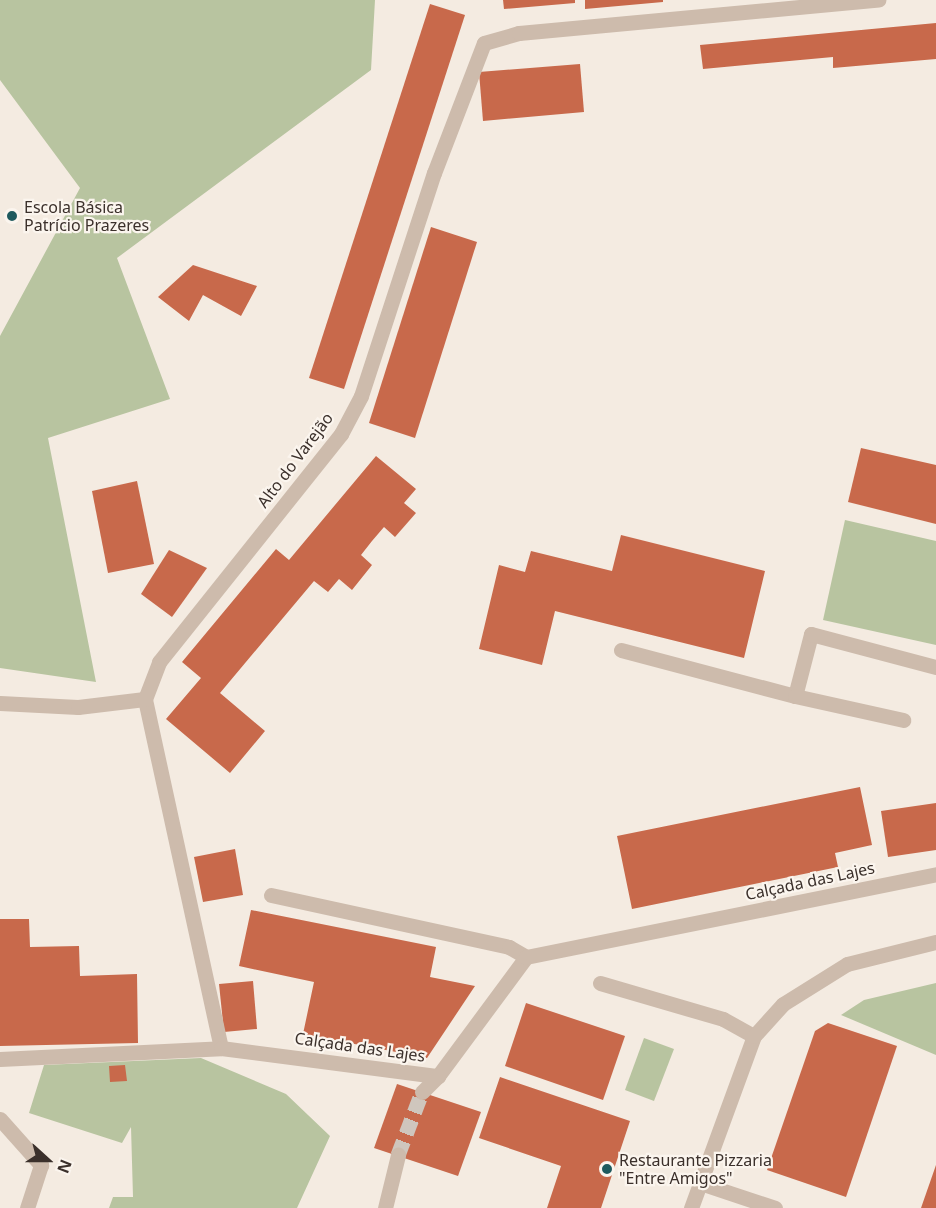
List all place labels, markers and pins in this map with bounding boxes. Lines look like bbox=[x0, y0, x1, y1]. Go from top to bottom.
place label: Escola Básica Patrício Prazeres bbox=[24, 197, 149, 235]
marker: Escola Básica Patrício Prazeres bbox=[5, 209, 19, 223]
place label: Restaurante Pizzaria "Entre Amigos" bbox=[619, 1150, 772, 1188]
marker: Restaurante Pizzaria "Entre Amigos" bbox=[600, 1162, 614, 1176]

